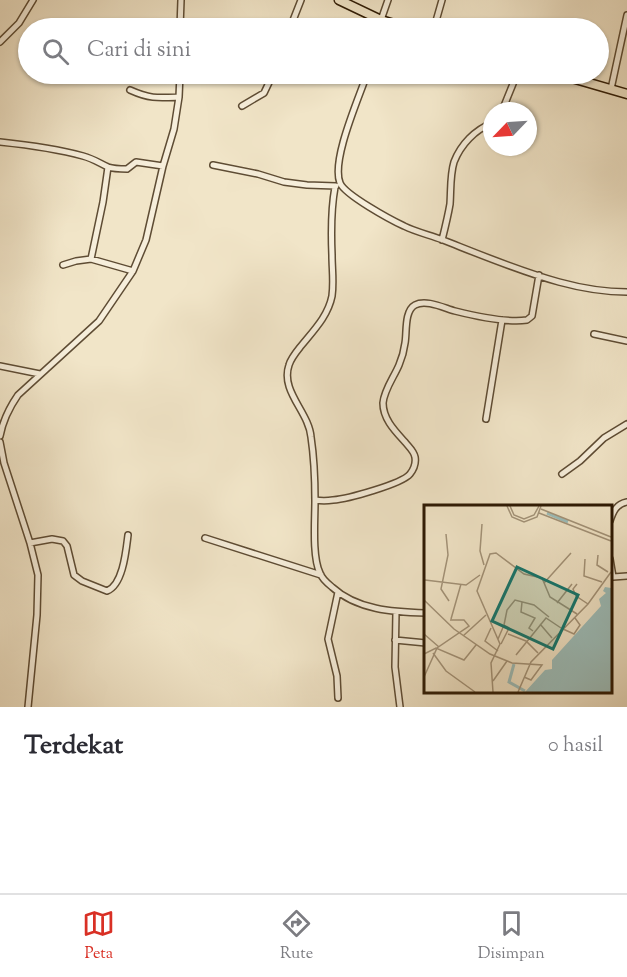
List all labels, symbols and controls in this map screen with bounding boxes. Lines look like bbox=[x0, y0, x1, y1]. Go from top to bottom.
search box bbox=[18, 18, 609, 84]
icon: search bbox=[39, 35, 72, 68]
text: Cari di sini bbox=[87, 35, 191, 67]
north arrow bbox=[483, 102, 537, 156]
inset map bbox=[424, 505, 612, 692]
text: Terdekat bbox=[24, 728, 123, 765]
text: 0 hasil bbox=[548, 732, 603, 761]
tab: Peta bbox=[82, 907, 115, 966]
tab: Rute bbox=[280, 907, 313, 966]
tab: Disimpan bbox=[478, 907, 545, 966]

